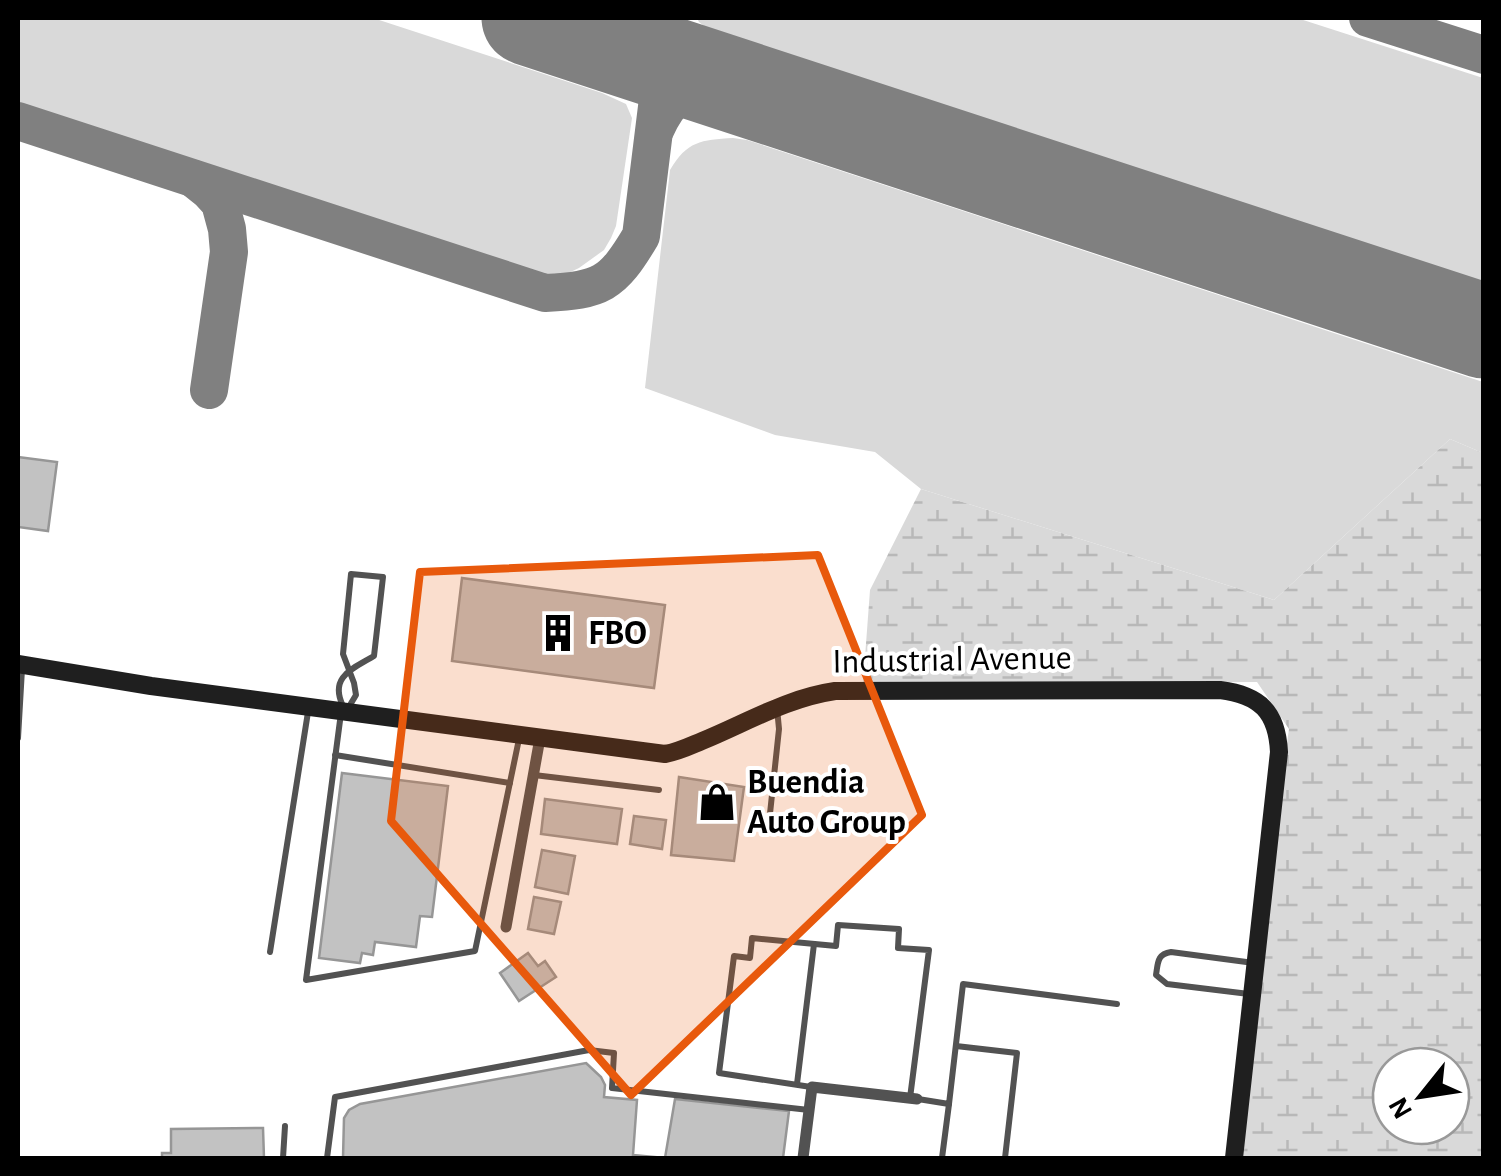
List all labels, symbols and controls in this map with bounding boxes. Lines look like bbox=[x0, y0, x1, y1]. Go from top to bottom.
building icon: FBO bbox=[537, 612, 579, 654]
place label: FBO bbox=[588, 616, 647, 651]
street label: Industrial Avenue bbox=[832, 640, 1072, 680]
place label: Buendia Auto Group bbox=[747, 765, 906, 840]
shop icon: Buendia Auto Group bbox=[696, 781, 738, 823]
north arrow bbox=[1371, 1046, 1471, 1146]
text: N bbox=[1384, 1092, 1418, 1123]

